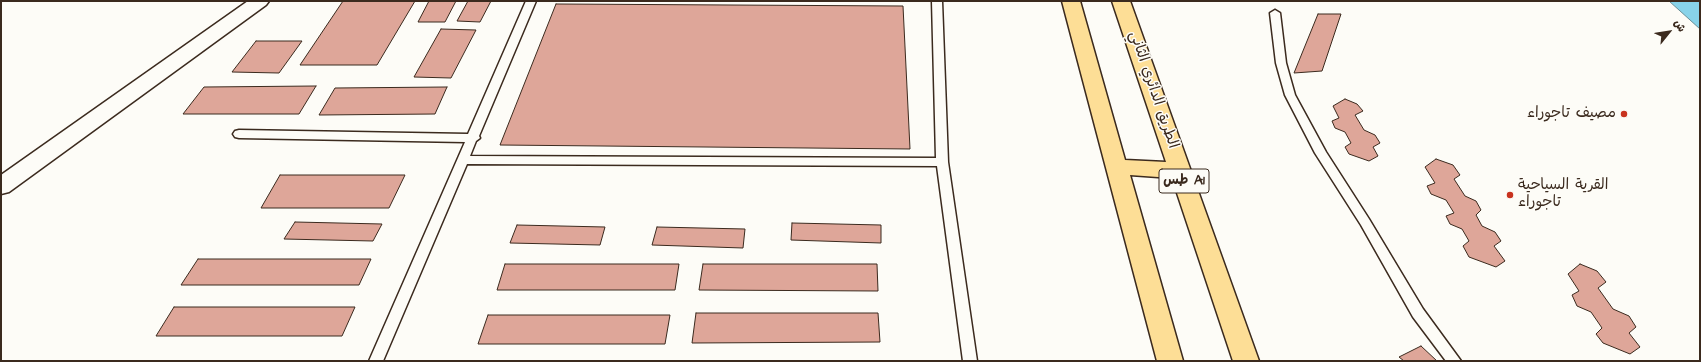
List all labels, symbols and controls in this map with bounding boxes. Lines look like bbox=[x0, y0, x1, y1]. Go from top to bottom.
north arrow bbox=[1649, 12, 1689, 52]
text: ش bbox=[1670, 17, 1689, 35]
street label: الطريق الدائري الثاني bbox=[1124, 29, 1182, 151]
place label: مصيف تاجوراء bbox=[1527, 105, 1616, 123]
marker: مصيف تاجوراء bbox=[1619, 109, 1629, 119]
road number: طس A1 bbox=[1159, 169, 1209, 193]
place label: القرية السياحية تاجوراء bbox=[1518, 177, 1608, 212]
marker: القرية السياحية تاجوراء bbox=[1505, 190, 1515, 200]

